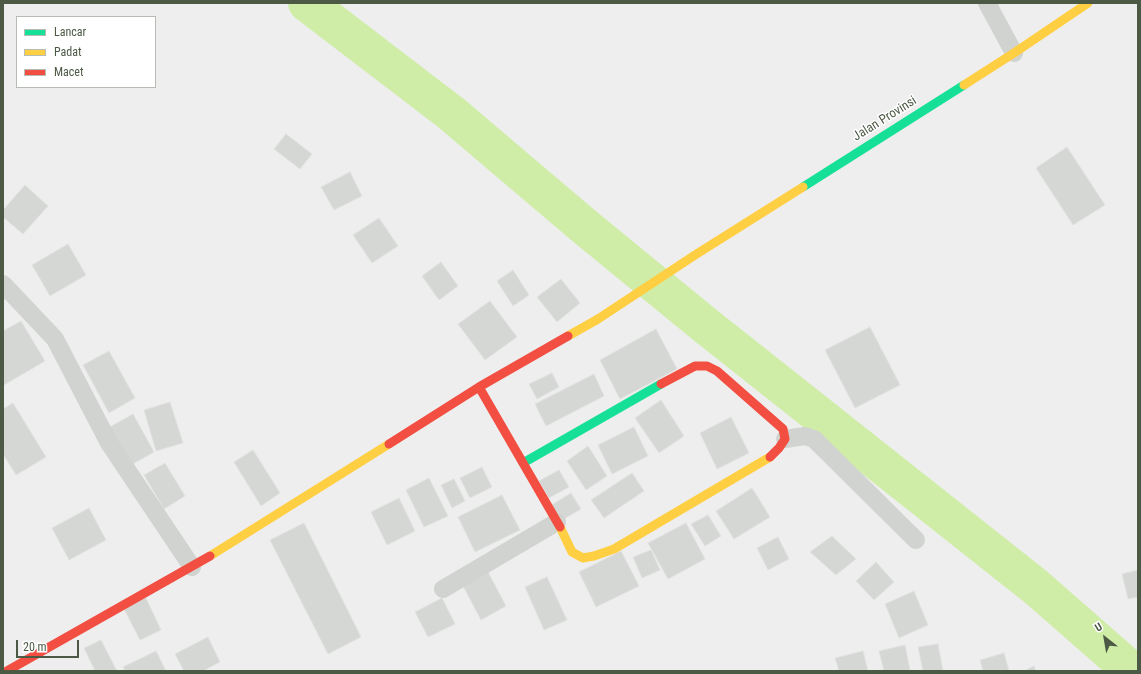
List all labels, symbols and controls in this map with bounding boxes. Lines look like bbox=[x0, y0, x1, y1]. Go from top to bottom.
legend bbox=[16, 16, 156, 88]
text: Lancar bbox=[54, 25, 86, 39]
text: Padat bbox=[54, 45, 82, 59]
text: Macet bbox=[54, 65, 84, 79]
street label: Jalan Provinsi bbox=[850, 93, 920, 145]
north arrow bbox=[1085, 618, 1125, 658]
text: U bbox=[1093, 620, 1105, 634]
scale bar bbox=[18, 632, 81, 658]
text: 20 m bbox=[23, 640, 47, 654]

